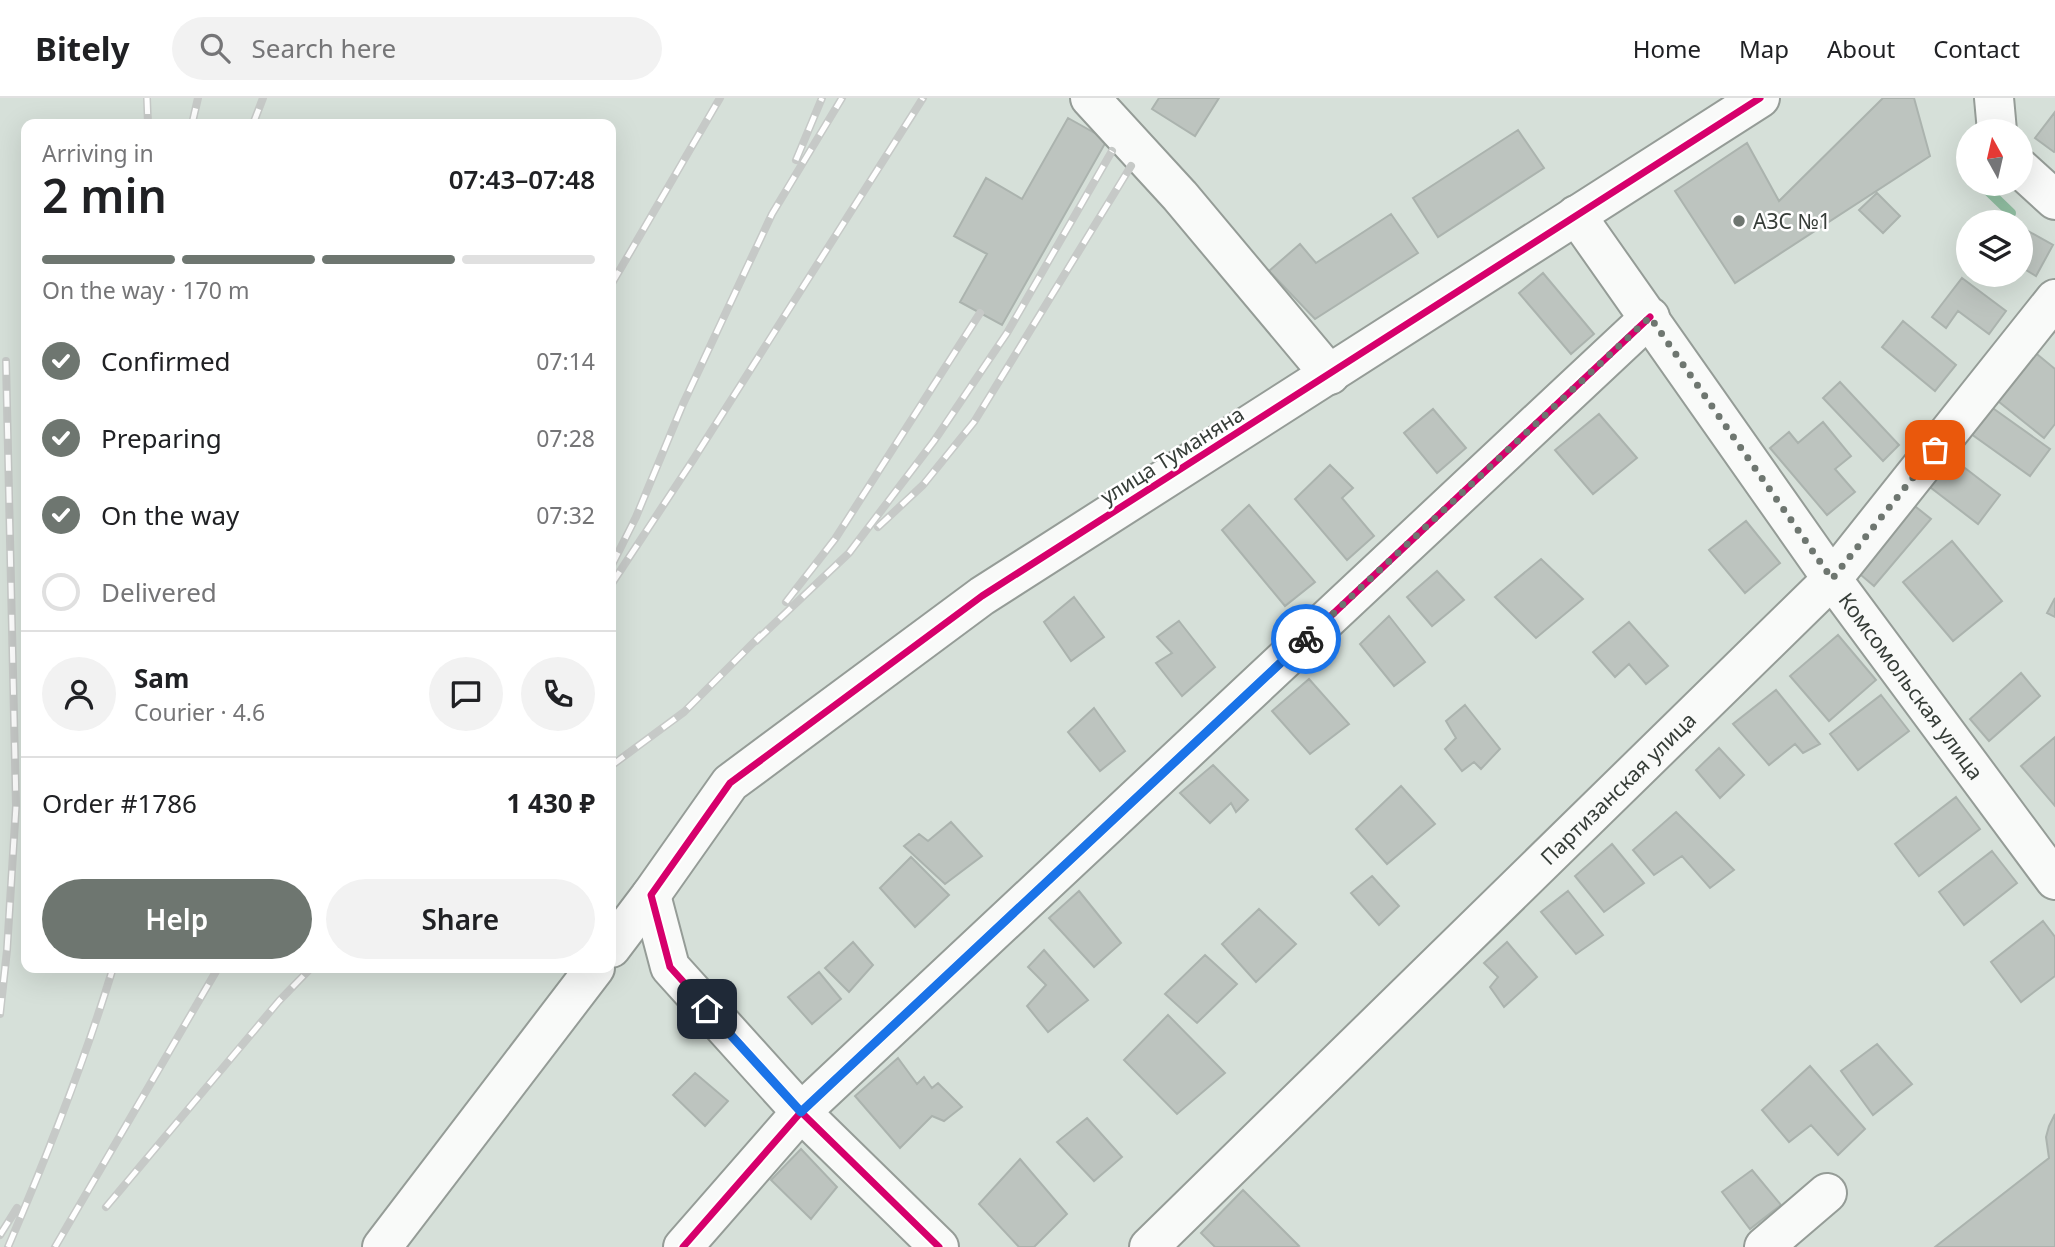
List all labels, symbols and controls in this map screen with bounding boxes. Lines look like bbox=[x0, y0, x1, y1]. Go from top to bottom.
search box bbox=[172, 17, 662, 80]
text: Bitely bbox=[35, 26, 130, 71]
icon: search bbox=[196, 29, 234, 67]
text: Search here bbox=[252, 30, 396, 66]
text: Home bbox=[1633, 32, 1701, 65]
text: Map bbox=[1739, 32, 1789, 65]
text: About bbox=[1827, 32, 1895, 65]
text: Contact bbox=[1933, 32, 2020, 65]
north arrow bbox=[1956, 119, 2034, 196]
map controls bbox=[1956, 119, 2033, 287]
text: Arriving in bbox=[42, 137, 154, 169]
text: 07:43–07:48 bbox=[449, 161, 595, 197]
text: 2 min bbox=[42, 164, 167, 226]
place label: АЗС №1 bbox=[1753, 207, 1831, 235]
button: layers bbox=[1956, 210, 2033, 287]
marker: АЗС №1 bbox=[1731, 213, 1747, 229]
text: On the way · 170 m bbox=[42, 274, 249, 306]
icon: check bbox=[42, 342, 80, 380]
text: Confirmed bbox=[101, 343, 231, 379]
text: 07:14 bbox=[536, 345, 595, 377]
street label: улица Туманяна bbox=[1095, 400, 1249, 510]
icon: check bbox=[42, 419, 80, 457]
text: Preparing bbox=[101, 420, 222, 456]
pin bbox=[1905, 420, 1965, 480]
text: 07:28 bbox=[536, 422, 595, 454]
icon: bag bbox=[1916, 431, 1954, 469]
icon: check bbox=[42, 496, 80, 534]
text: On the way bbox=[101, 497, 239, 533]
text: 07:32 bbox=[536, 499, 595, 531]
text: Delivered bbox=[101, 574, 217, 610]
street label: Комсомольская улица bbox=[1833, 587, 1990, 785]
courier bbox=[1271, 604, 1341, 674]
icon: bike bbox=[1287, 620, 1325, 658]
button: person bbox=[42, 657, 116, 731]
button: chat bbox=[429, 657, 503, 731]
button: phone bbox=[521, 657, 595, 731]
text: Sam bbox=[134, 660, 189, 696]
text: Courier · 4.6 bbox=[134, 696, 265, 728]
street label: Партизанская улица bbox=[1534, 706, 1702, 871]
text: Order #1786 bbox=[42, 785, 197, 821]
text: 1 430 ₽ bbox=[506, 785, 595, 821]
button: Help bbox=[42, 879, 312, 959]
button: Share bbox=[326, 879, 595, 959]
pin bbox=[677, 979, 737, 1039]
icon: home bbox=[688, 990, 726, 1028]

